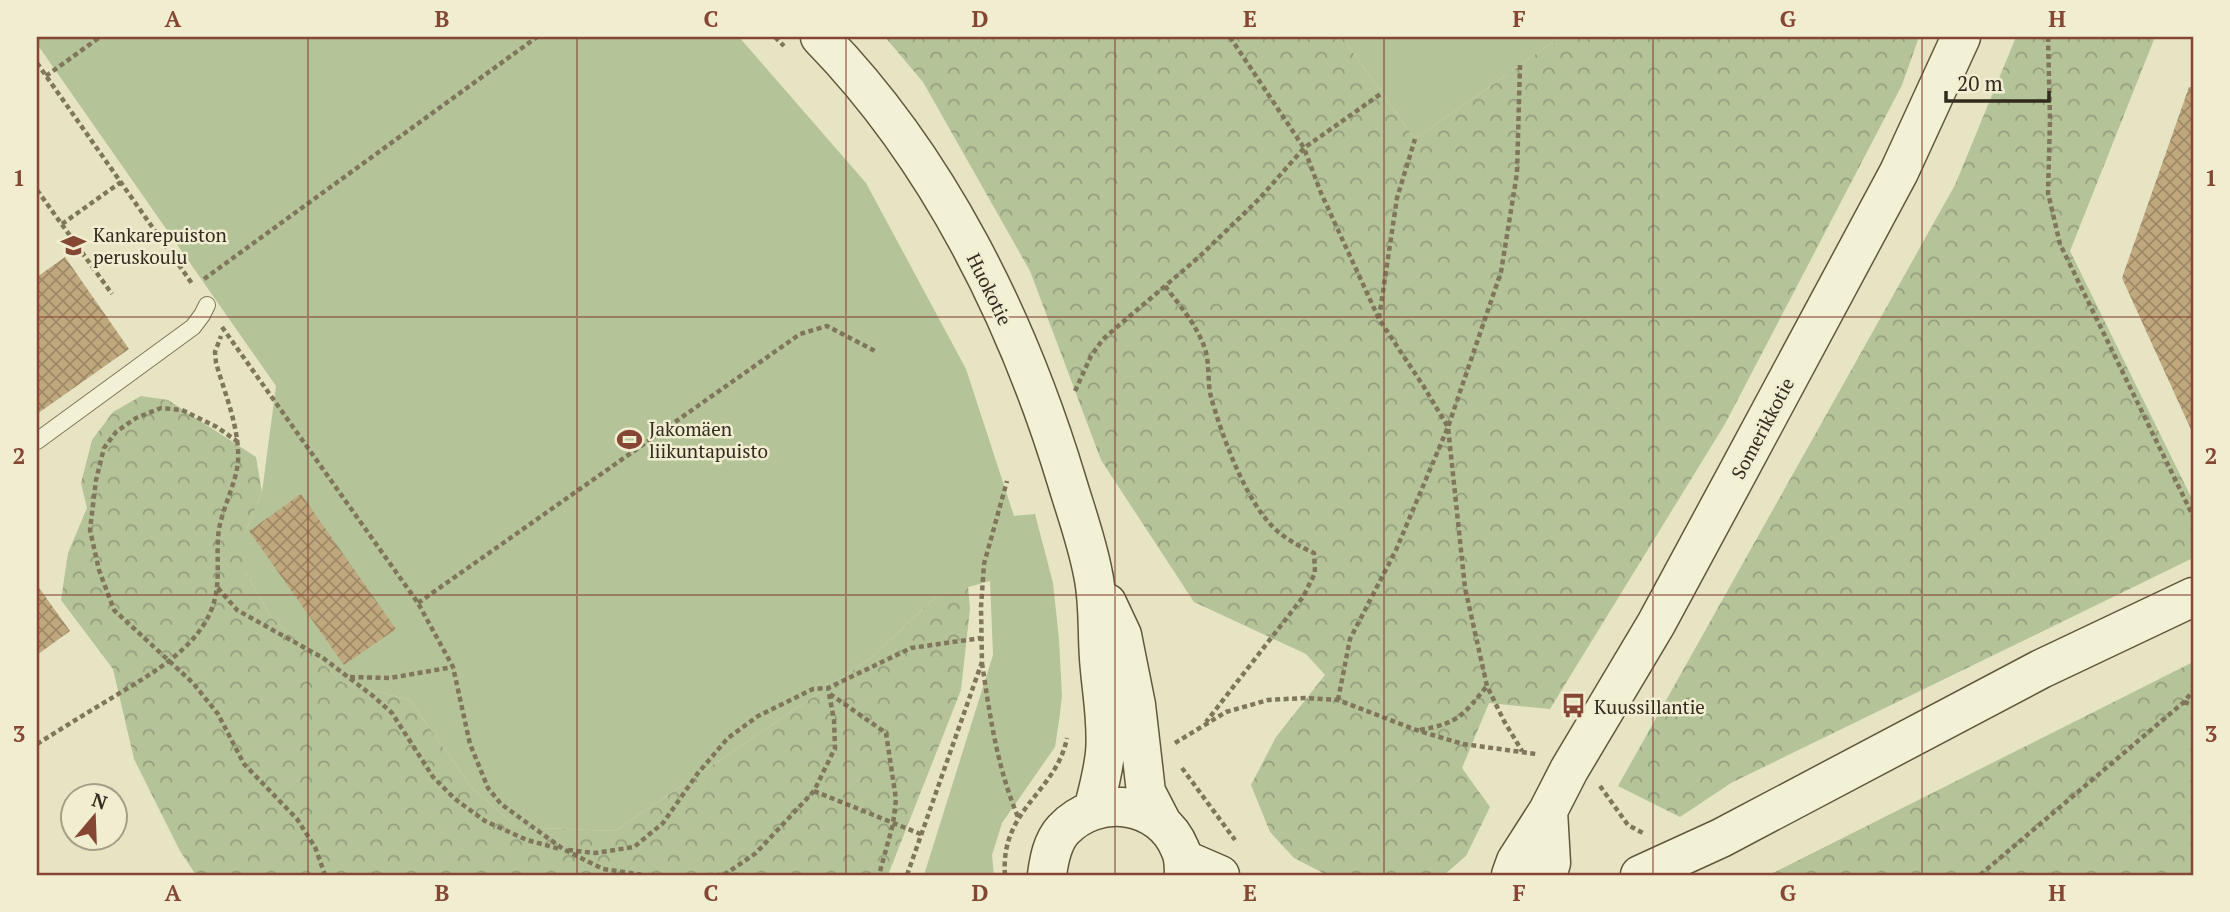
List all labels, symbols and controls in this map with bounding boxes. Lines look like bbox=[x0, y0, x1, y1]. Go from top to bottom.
text: A bbox=[165, 3, 182, 34]
text: B bbox=[435, 3, 450, 34]
text: C bbox=[704, 3, 719, 34]
text: D bbox=[972, 3, 989, 34]
text: E bbox=[1243, 3, 1257, 34]
text: F bbox=[1512, 3, 1526, 34]
text: G bbox=[1780, 3, 1797, 34]
text: H bbox=[2048, 3, 2066, 34]
scale bar bbox=[1946, 60, 2050, 104]
text: 20 m bbox=[1957, 69, 2003, 97]
text: 1 bbox=[13, 162, 26, 193]
text: 1 bbox=[2205, 162, 2218, 193]
place label: Kankarepuiston peruskoulu bbox=[93, 222, 227, 269]
school or university icon: Kankarepuiston peruskoulu bbox=[59, 231, 87, 259]
street label: Huokotie bbox=[962, 249, 1018, 329]
street label: Somerikkotie bbox=[1725, 373, 1799, 483]
place label: Jakomäen liikuntapuisto bbox=[649, 416, 768, 463]
sports icon: Jakomäen liikuntapuisto bbox=[615, 425, 643, 453]
text: 2 bbox=[13, 440, 26, 471]
text: 2 bbox=[2205, 440, 2218, 471]
bus stop icon: Kuussillantie bbox=[1560, 692, 1588, 720]
place label: Kuussillantie bbox=[1594, 694, 1705, 719]
text: 3 bbox=[13, 718, 26, 749]
text: 3 bbox=[2205, 718, 2218, 749]
north arrow bbox=[60, 782, 130, 852]
text: N bbox=[89, 786, 111, 815]
text: A bbox=[165, 877, 182, 908]
text: B bbox=[435, 877, 450, 908]
text: C bbox=[704, 877, 719, 908]
text: D bbox=[972, 877, 989, 908]
text: E bbox=[1243, 877, 1257, 908]
text: F bbox=[1512, 877, 1526, 908]
text: G bbox=[1780, 877, 1797, 908]
text: H bbox=[2048, 877, 2066, 908]

